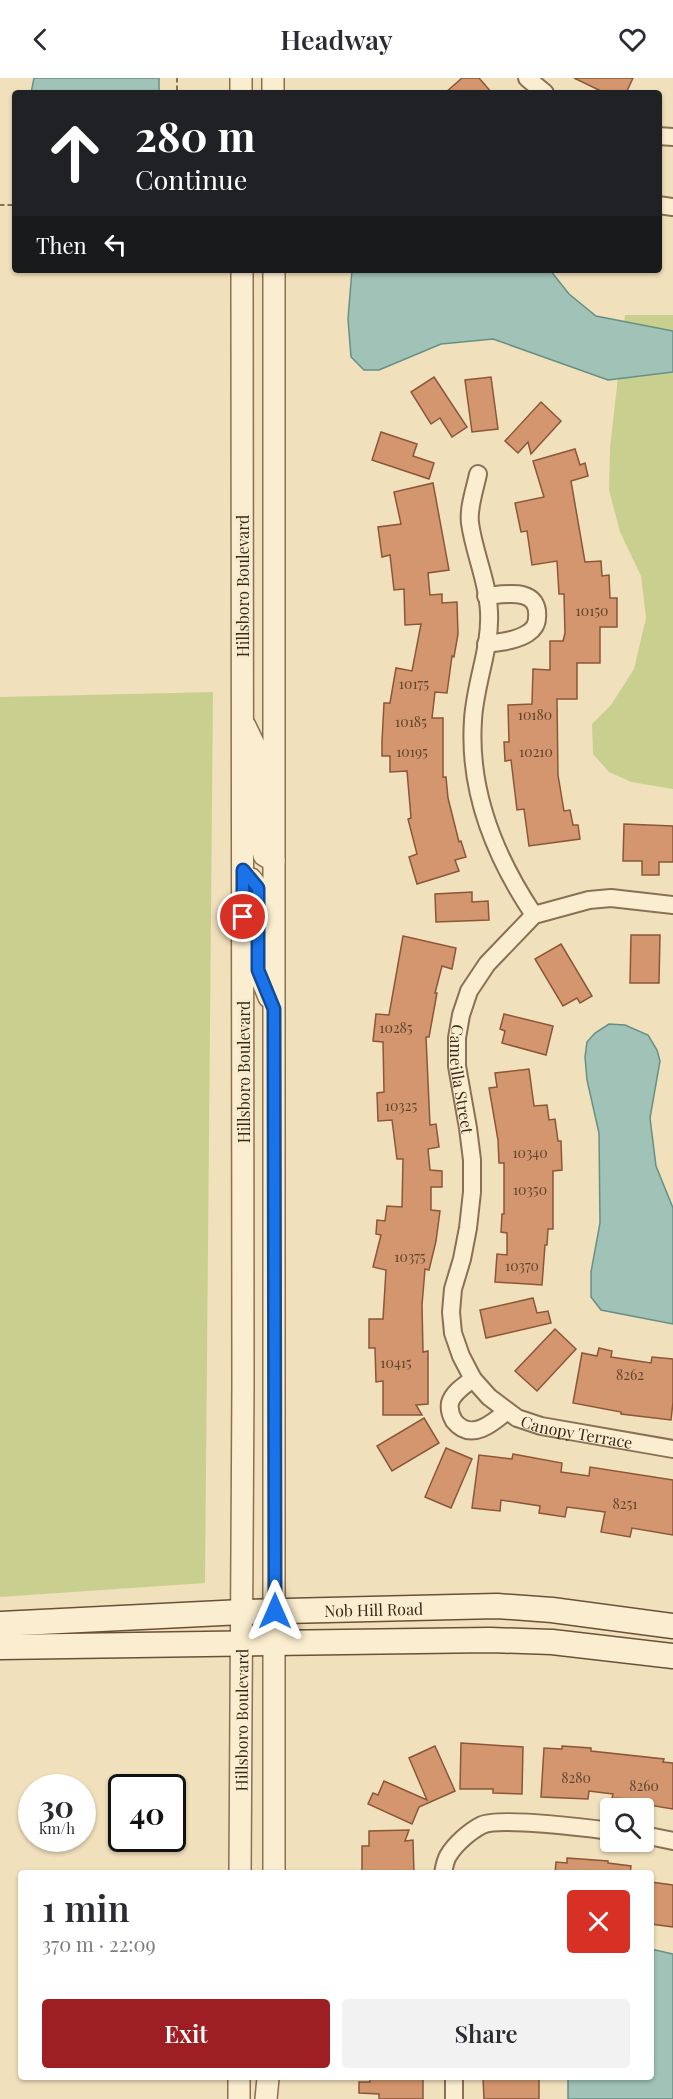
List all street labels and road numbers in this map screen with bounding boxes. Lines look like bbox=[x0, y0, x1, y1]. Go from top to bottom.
street label: Hillsboro Boulevard bbox=[232, 515, 253, 657]
street label: Hillsboro Boulevard bbox=[233, 1001, 254, 1143]
street label: Cameilla Street bbox=[447, 1023, 479, 1135]
street label: Canopy Terrace bbox=[518, 1410, 634, 1452]
street label: Nob Hill Road bbox=[324, 1597, 423, 1621]
street label: Hillsboro Boulevard bbox=[230, 1649, 252, 1791]

